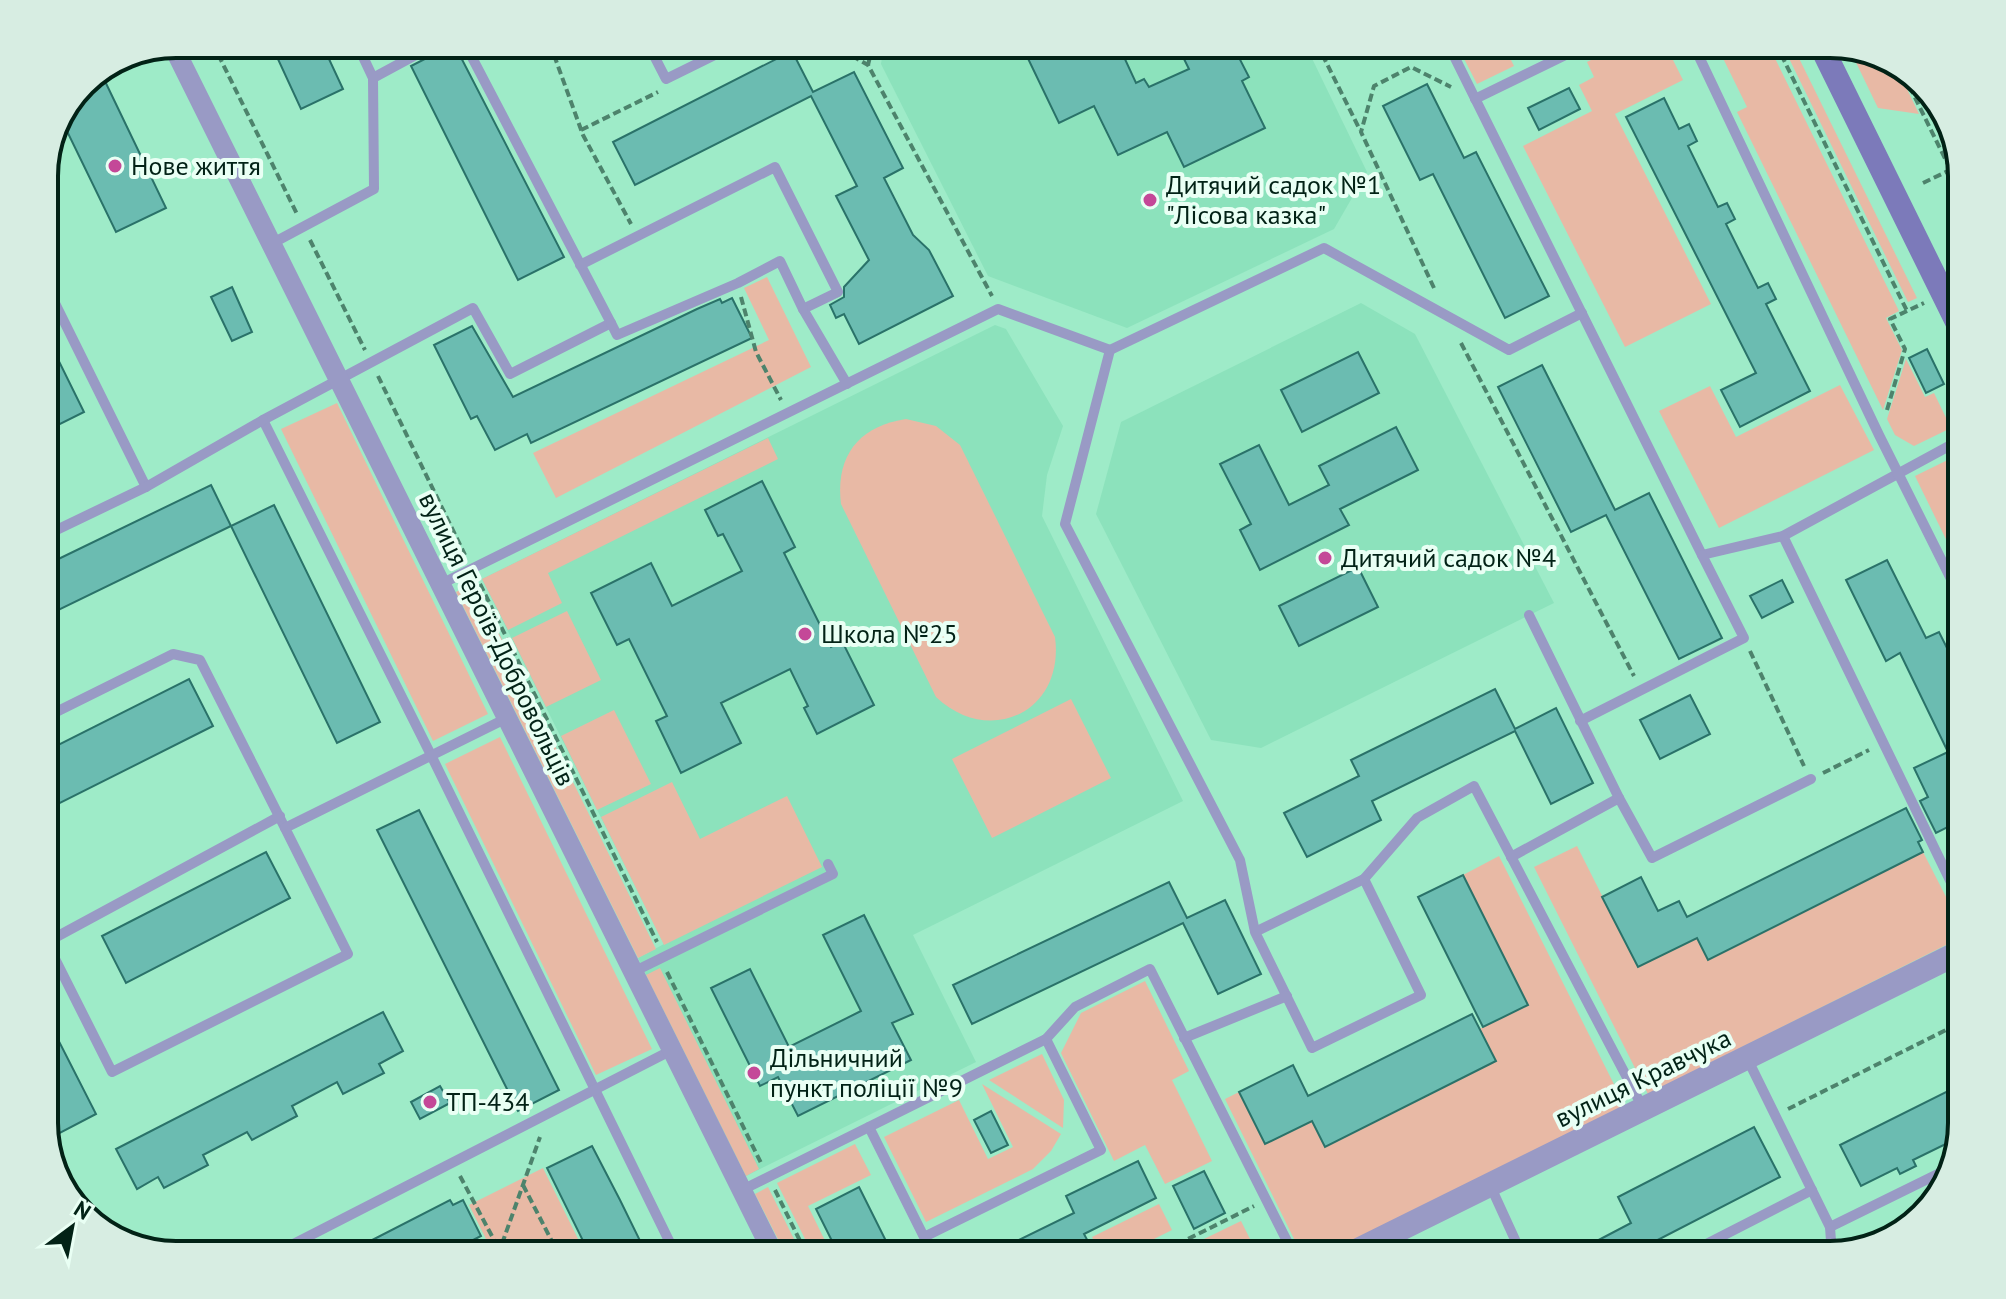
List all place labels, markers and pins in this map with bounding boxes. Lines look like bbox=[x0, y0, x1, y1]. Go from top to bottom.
place label: Нове життя bbox=[131, 149, 261, 182]
marker: Нове життя bbox=[106, 157, 124, 175]
place label: Дитячий садок №1 "Лісова казка" bbox=[1166, 168, 1381, 231]
marker: Дитячий садок №1 "Лісова казка" bbox=[1141, 191, 1159, 209]
place label: Дитячий садок №4 bbox=[1341, 541, 1556, 574]
marker: Дитячий садок №4 bbox=[1316, 549, 1334, 567]
place label: Школа №25 bbox=[821, 617, 958, 650]
marker: Школа №25 bbox=[796, 625, 814, 643]
place label: Дільничний пункт поліції №9 bbox=[770, 1041, 963, 1104]
marker: Дільничний пункт поліції №9 bbox=[745, 1064, 763, 1082]
place label: ТП-434 bbox=[446, 1085, 529, 1118]
marker: ТП-434 bbox=[421, 1093, 439, 1111]

